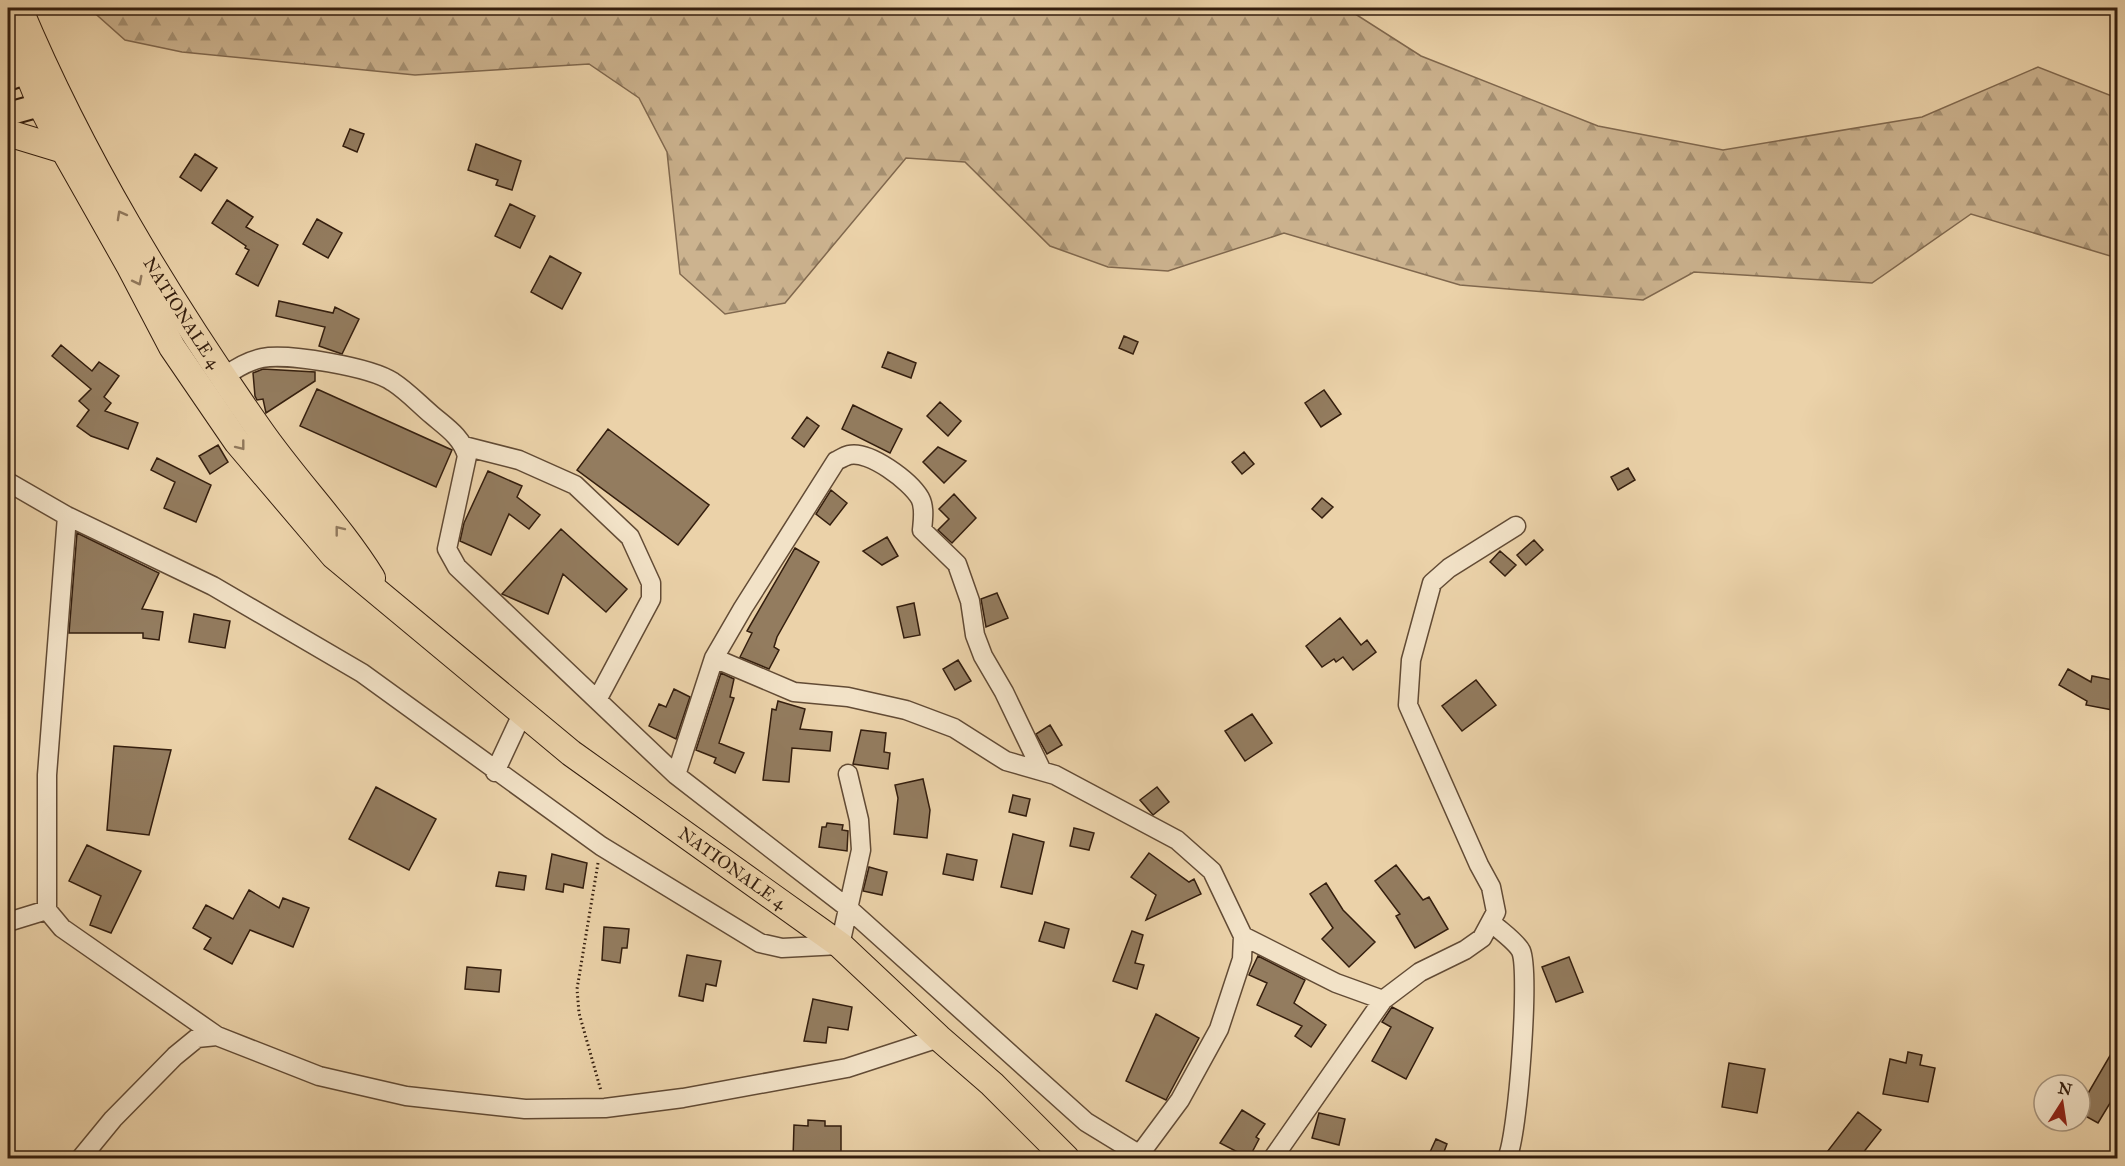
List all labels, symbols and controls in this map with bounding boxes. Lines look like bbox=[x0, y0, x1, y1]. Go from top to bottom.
one-way arrow bbox=[117, 211, 128, 221]
street label: NATIONALE 4 bbox=[138, 253, 226, 373]
one-way arrow bbox=[131, 275, 142, 286]
one-way arrow bbox=[234, 440, 245, 451]
one-way arrow bbox=[336, 526, 347, 537]
street label: NATIONALE 4 bbox=[674, 822, 792, 915]
north arrow bbox=[2032, 1073, 2092, 1133]
text: N bbox=[2056, 1078, 2074, 1100]

